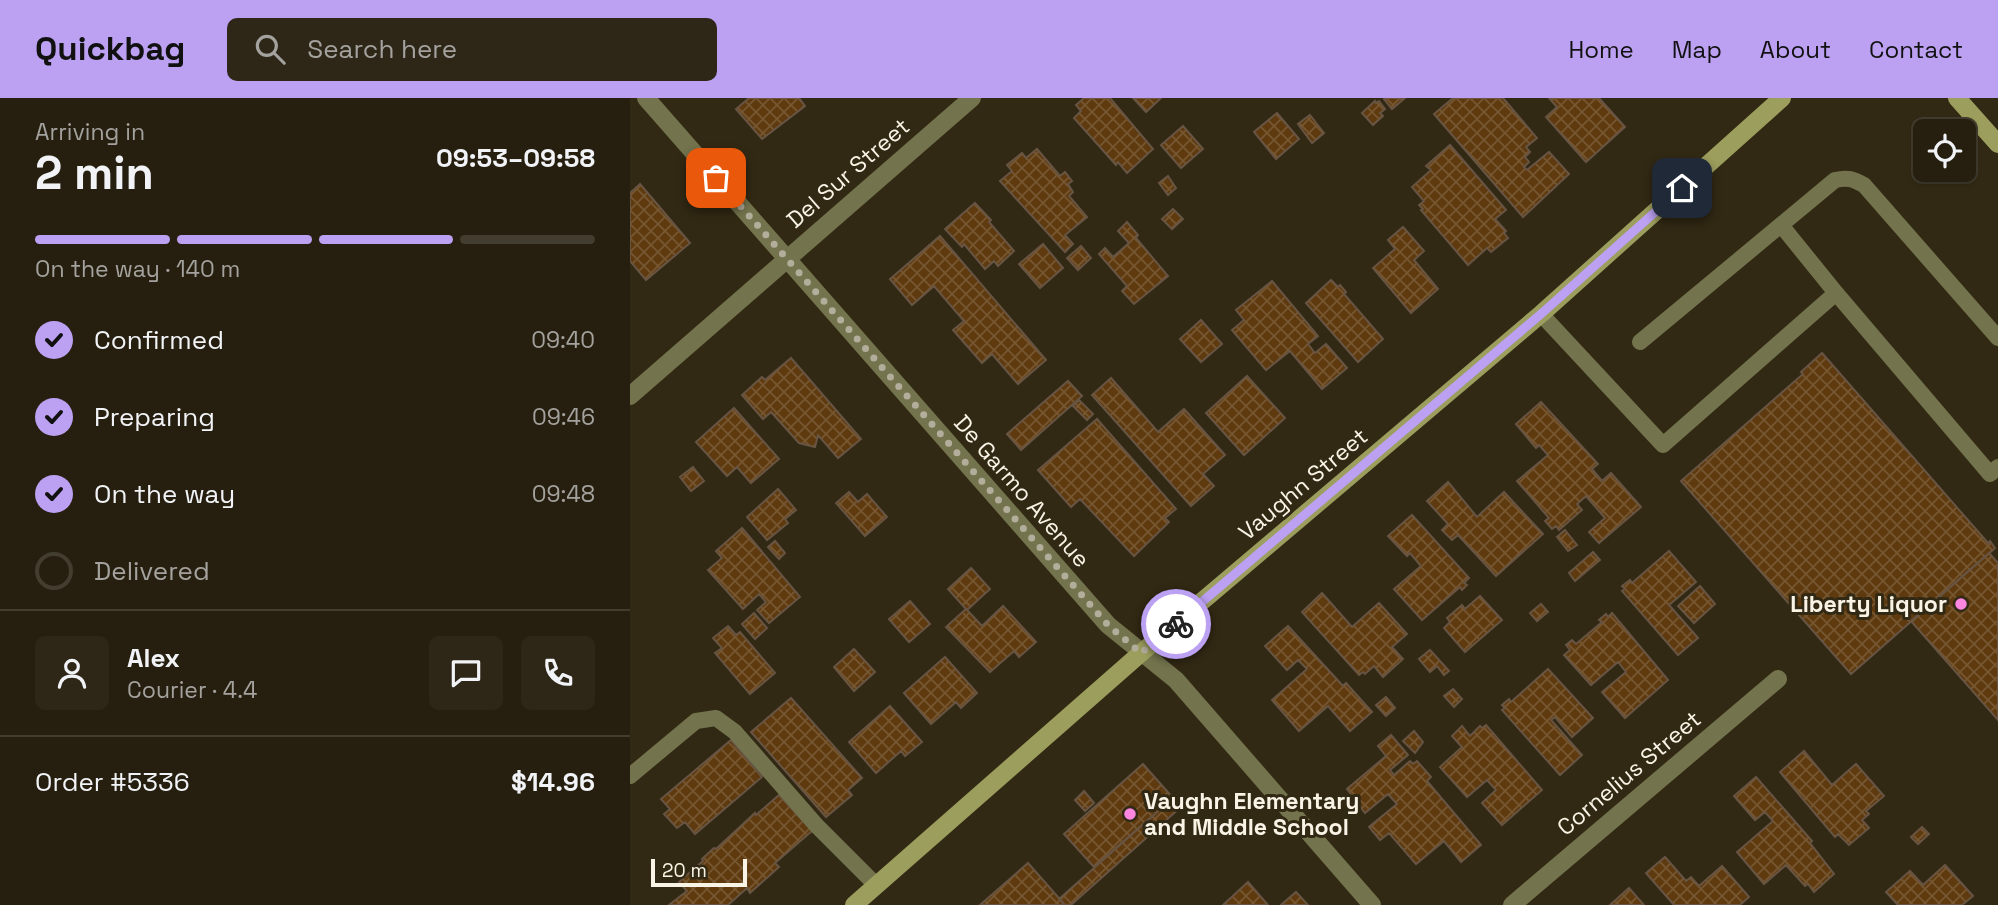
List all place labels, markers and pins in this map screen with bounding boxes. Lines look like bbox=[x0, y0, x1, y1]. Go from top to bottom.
pin bbox=[686, 148, 746, 208]
pin bbox=[1652, 158, 1712, 218]
place label: Liberty Liquor bbox=[1790, 589, 1947, 619]
marker: Liberty Liquor bbox=[1953, 596, 1969, 612]
place label: Vaughn Elementary and Middle School bbox=[1144, 786, 1359, 842]
marker: Vaughn Elementary and Middle School bbox=[1122, 806, 1138, 822]

